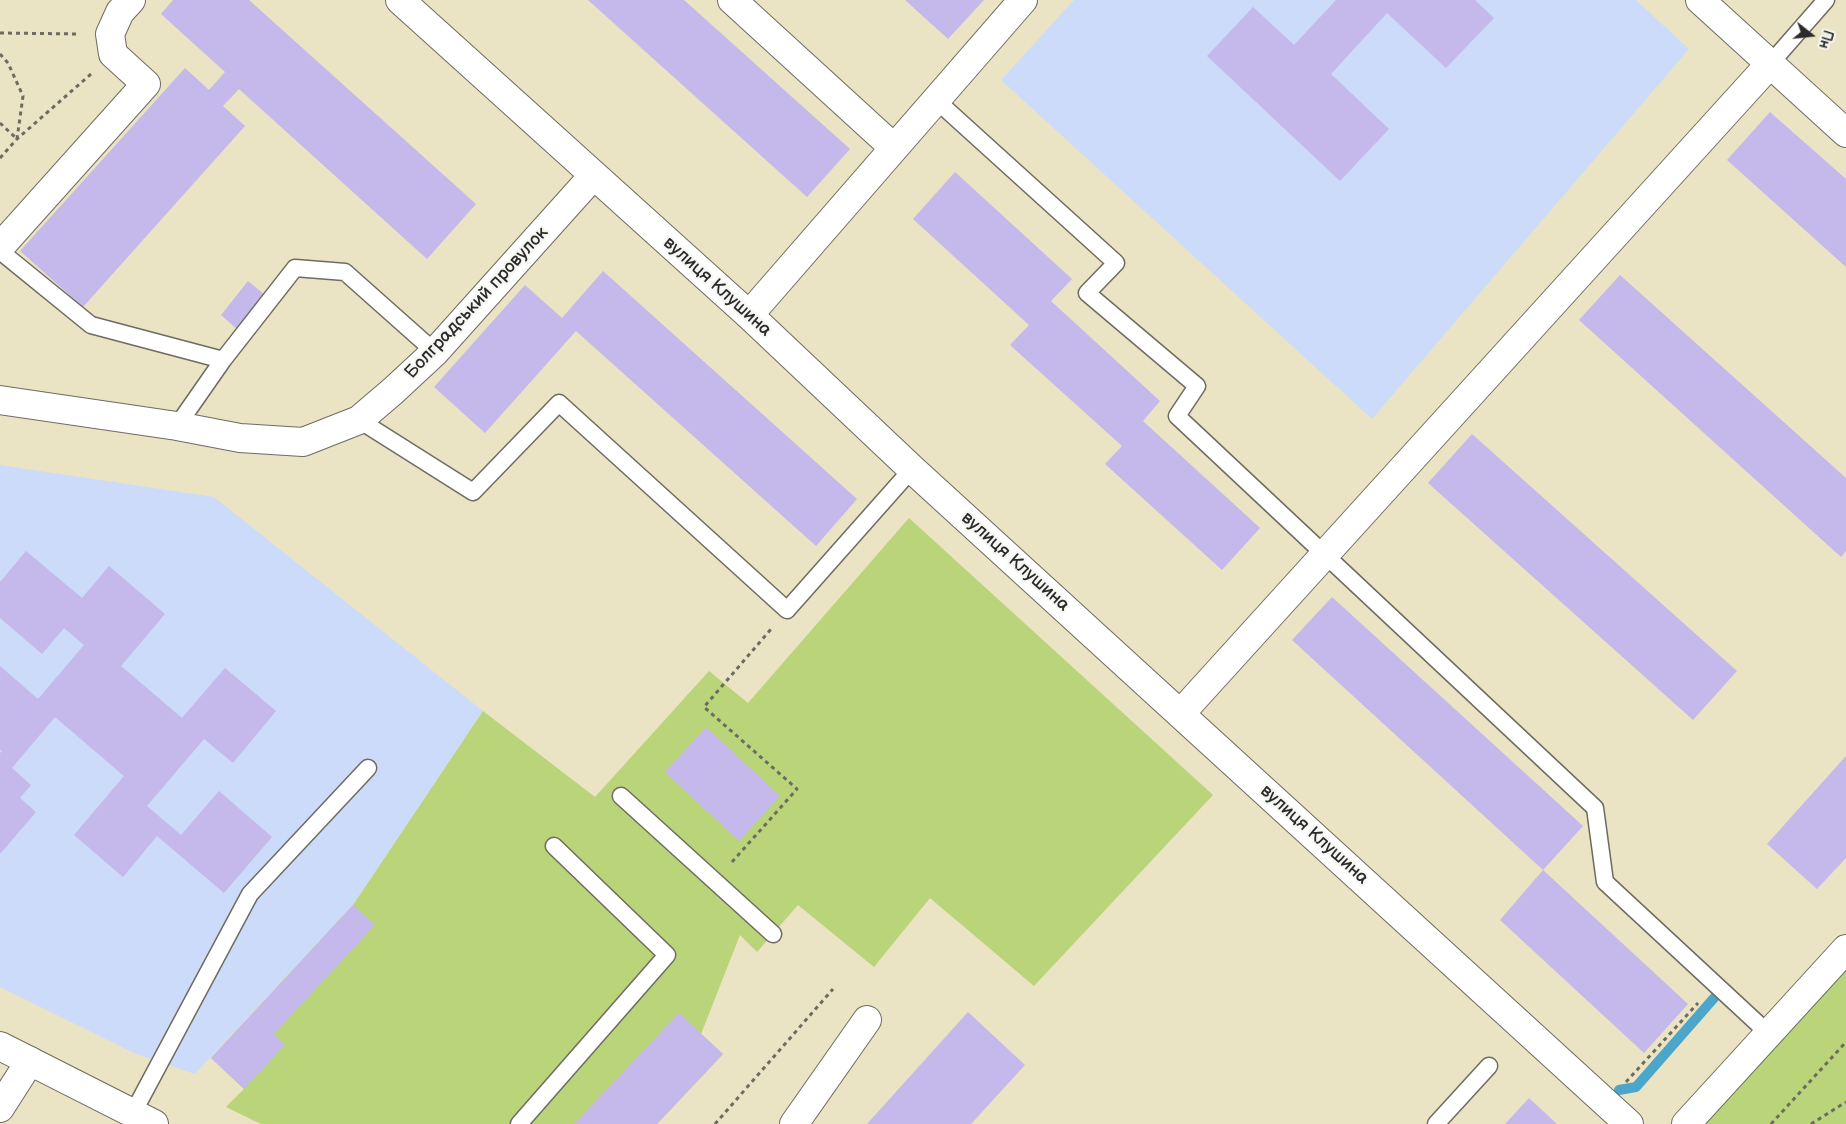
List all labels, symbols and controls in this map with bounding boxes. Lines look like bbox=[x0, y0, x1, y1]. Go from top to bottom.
north arrow bbox=[1786, 10, 1836, 60]
text: Пн bbox=[1815, 28, 1837, 51]
street label: Болградський провулок bbox=[401, 222, 553, 384]
street label: вулиця Клушина bbox=[658, 233, 776, 341]
street label: вулиця Клушина bbox=[956, 508, 1074, 616]
street label: вулиця Клушина bbox=[1255, 781, 1373, 889]

